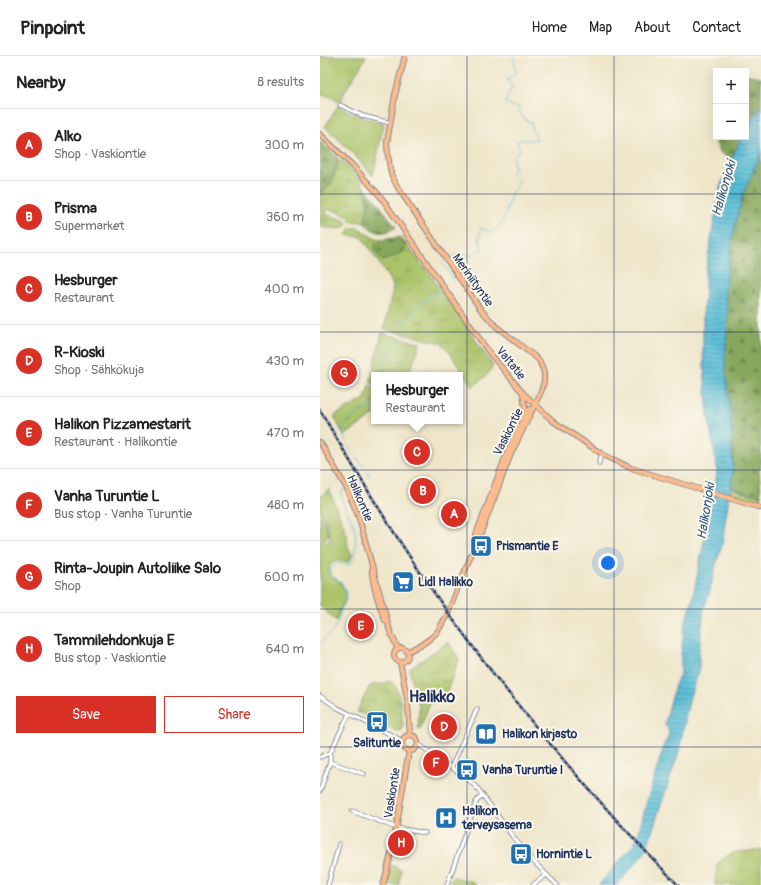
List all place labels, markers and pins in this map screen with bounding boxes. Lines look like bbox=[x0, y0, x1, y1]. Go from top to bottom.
pin: G bbox=[331, 358, 357, 388]
pin: C bbox=[404, 437, 430, 467]
pin: B bbox=[410, 476, 436, 506]
pin: A bbox=[441, 499, 467, 529]
bus stop icon: Prismantie E bbox=[468, 533, 494, 559]
place label: Prismantie E bbox=[496, 539, 559, 554]
supermarket icon: Lidl Halikko bbox=[390, 569, 416, 595]
place label: Lidl Halikko bbox=[418, 575, 473, 590]
pin: E bbox=[348, 611, 374, 641]
bus stop icon: Salituntie bbox=[364, 709, 390, 735]
pin: D bbox=[431, 712, 457, 742]
library icon: Halikon kirjasto bbox=[473, 721, 499, 747]
place label: Halikon kirjasto bbox=[502, 727, 578, 742]
place label: Salituntie bbox=[353, 736, 402, 751]
pin: F bbox=[423, 748, 449, 778]
bus stop icon: Vanha Turuntie I bbox=[454, 757, 480, 783]
place label: Vanha Turuntie I bbox=[482, 763, 563, 778]
place label: Halikon terveysasema bbox=[461, 804, 532, 833]
hospital icon: Halikon terveysasema bbox=[433, 805, 459, 831]
pin: H bbox=[388, 828, 414, 858]
bus stop icon: Hornintie L bbox=[508, 841, 534, 867]
place label: Hornintie L bbox=[536, 847, 592, 862]

